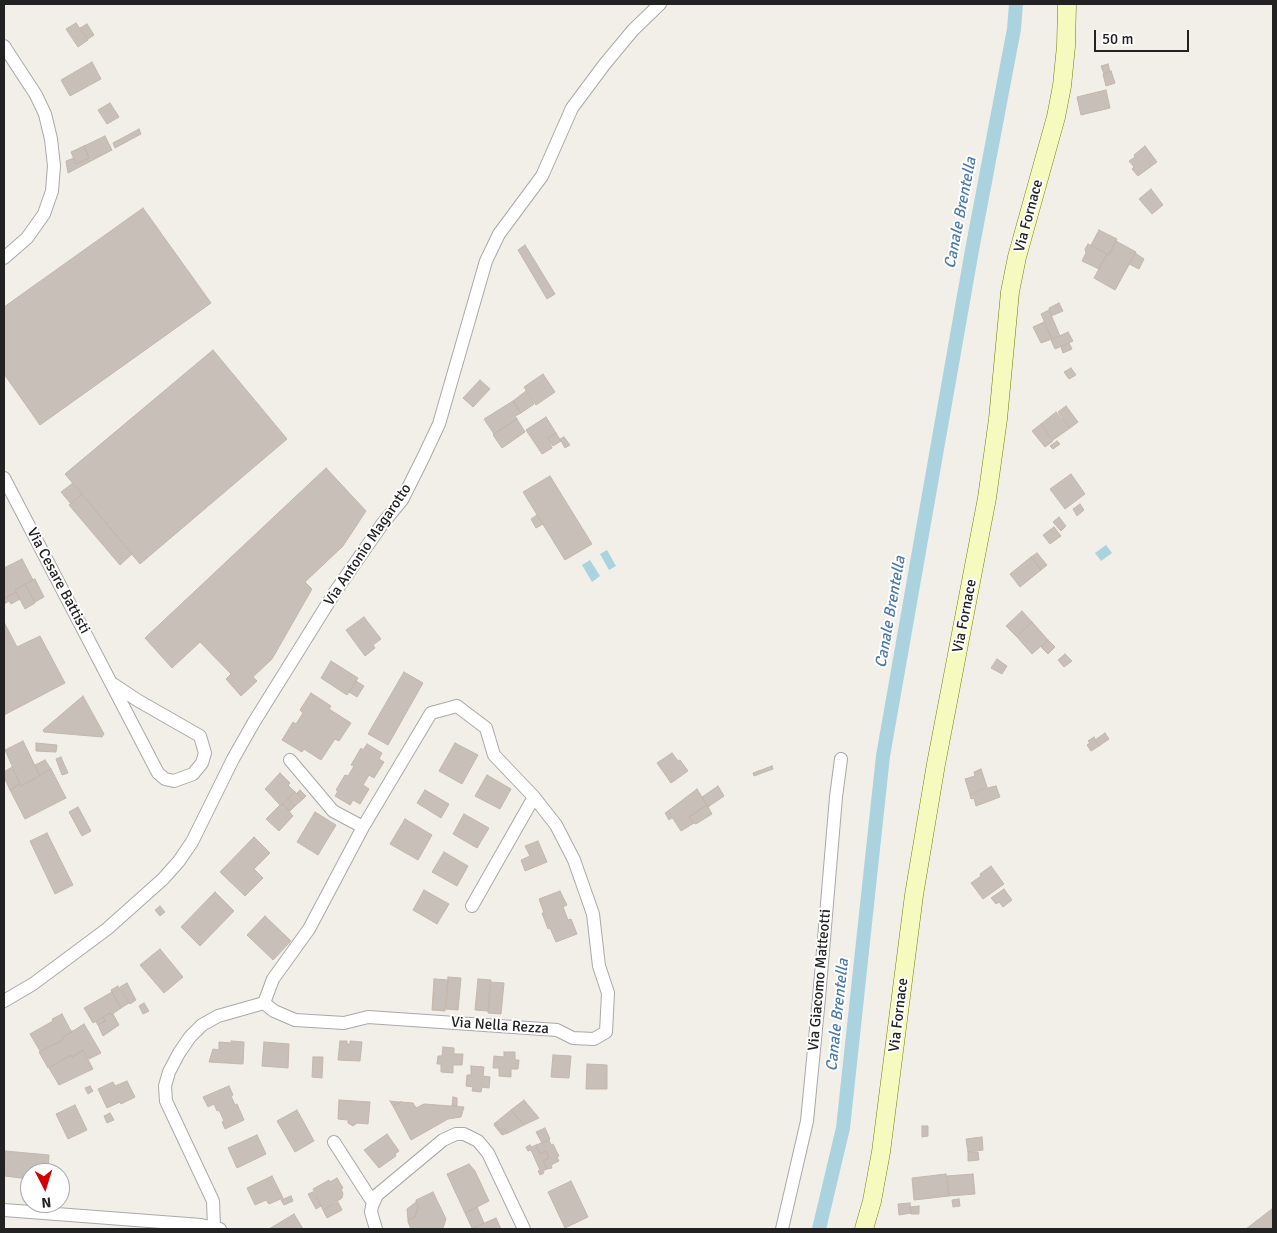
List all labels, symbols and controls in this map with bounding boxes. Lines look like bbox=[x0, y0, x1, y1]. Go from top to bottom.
scale bar bbox=[1097, 20, 1192, 52]
text: 50 m bbox=[1102, 30, 1133, 48]
water label: Canale Brentella bbox=[941, 156, 981, 270]
street label: Via Fornace bbox=[1011, 178, 1047, 254]
street label: Via Antonio Magarotto bbox=[320, 481, 416, 609]
street label: Via Cesare Battisti bbox=[22, 525, 94, 637]
water label: Canale Brentella bbox=[872, 555, 910, 669]
street label: Via Fornace bbox=[949, 578, 981, 654]
street label: Via Giacomo Matteotti bbox=[805, 908, 835, 1052]
water label: Canale Brentella bbox=[823, 958, 853, 1072]
street label: Via Fornace bbox=[886, 977, 912, 1053]
street label: Via Nella Rezza bbox=[450, 1014, 550, 1038]
north arrow bbox=[20, 1163, 70, 1213]
text: N bbox=[41, 1194, 52, 1211]

